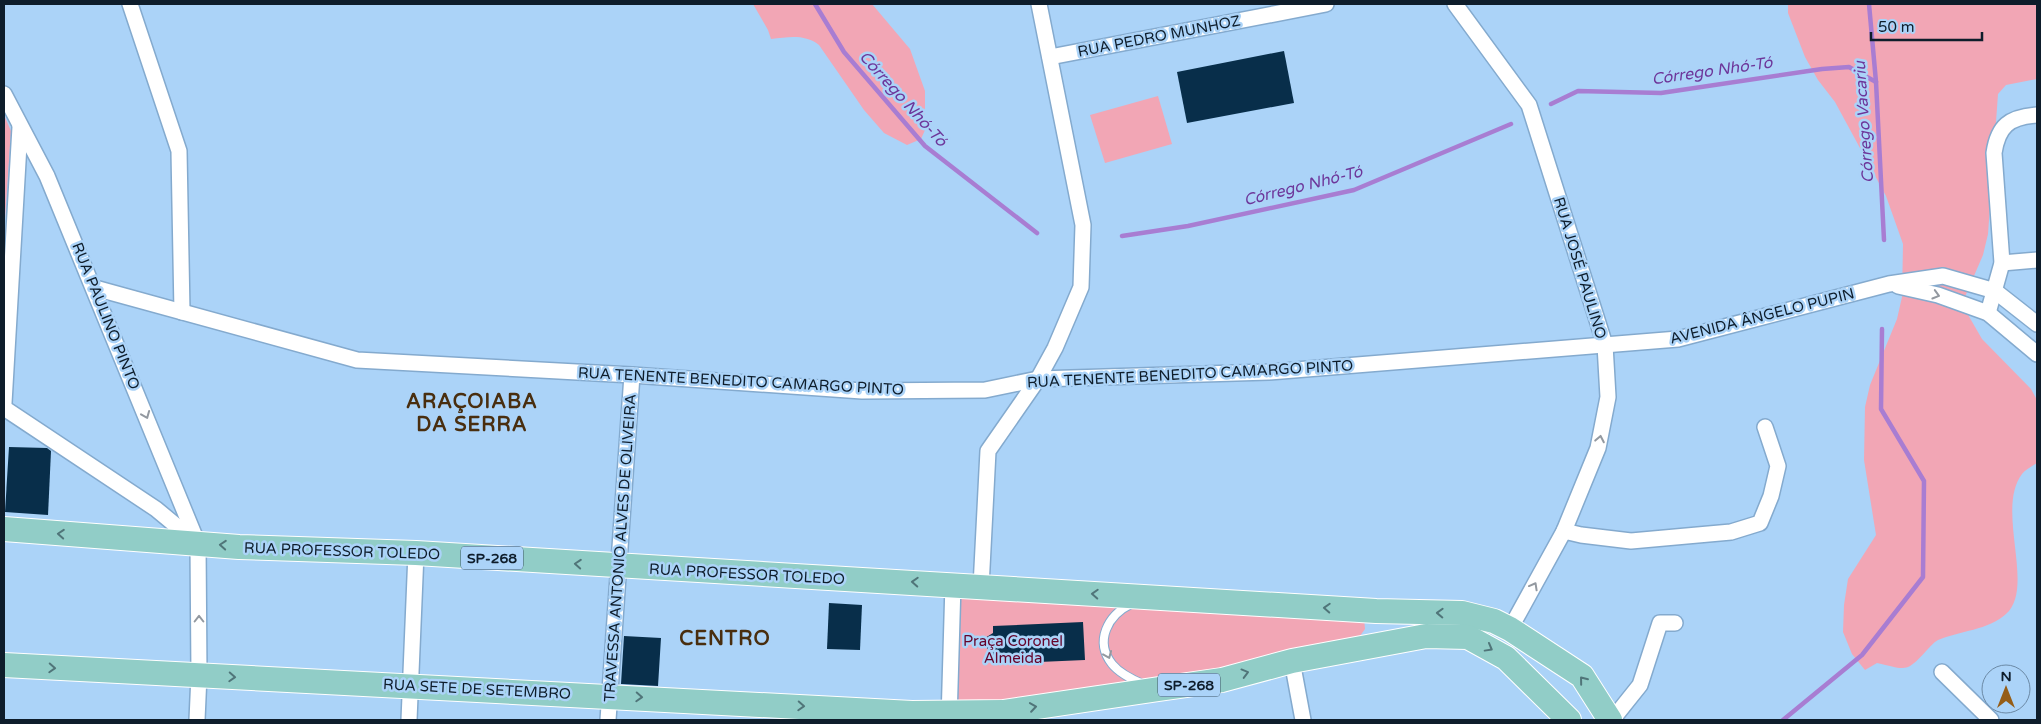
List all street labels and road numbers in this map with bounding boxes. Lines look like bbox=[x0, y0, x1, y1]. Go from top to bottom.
street label: RUA PEDRO MUNHOZ bbox=[1076, 11, 1242, 61]
street label: RUA JOSÉ PAULINO bbox=[1550, 195, 1610, 341]
street label: RUA PAULINO PINTO bbox=[68, 240, 144, 392]
street label: AVENIDA ÂNGELO PUPIN bbox=[1668, 284, 1856, 348]
street label: RUA TENENTE BENEDITO CAMARGO PINTO bbox=[1026, 356, 1354, 392]
street label: RUA TENENTE BENEDITO CAMARGO PINTO bbox=[577, 363, 905, 399]
street label: TRAVESSA ANTONIO ALVES DE OLIVEIRA bbox=[600, 393, 640, 703]
street label: RUA PROFESSOR TOLEDO bbox=[244, 539, 440, 563]
road number: SP-268 bbox=[461, 546, 523, 570]
street label: RUA PROFESSOR TOLEDO bbox=[648, 560, 846, 588]
road number: SP-268 bbox=[1158, 674, 1220, 696]
street label: RUA SETE DE SETEMBRO bbox=[383, 675, 571, 703]

